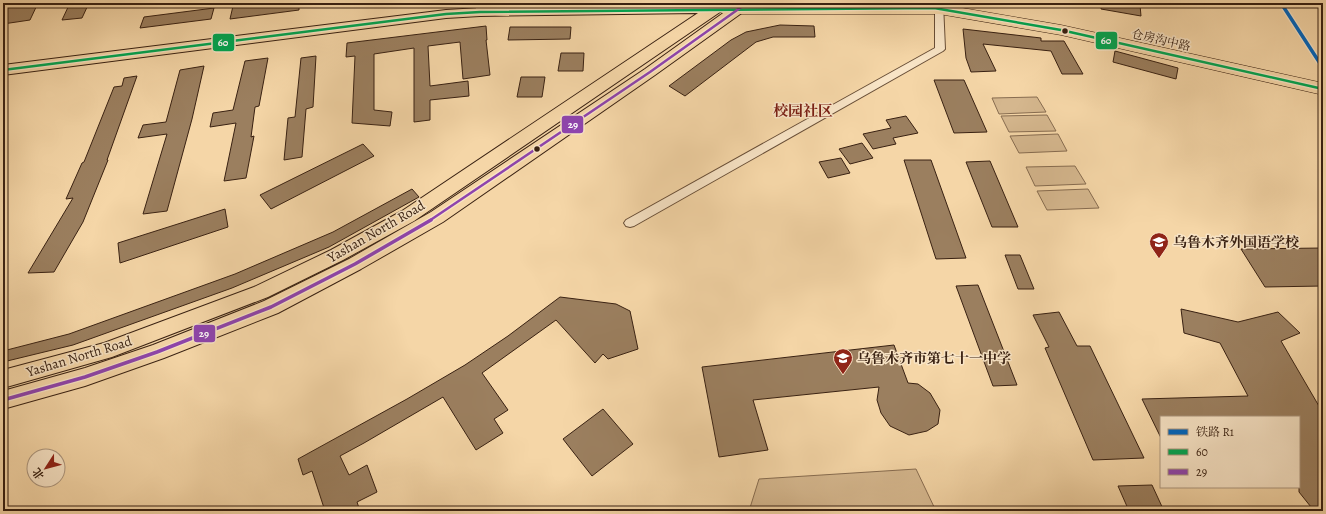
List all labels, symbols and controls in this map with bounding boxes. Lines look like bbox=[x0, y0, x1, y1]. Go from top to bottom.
street label: 仓房沟中路 bbox=[1130, 25, 1192, 55]
unlabelled marker bbox=[1060, 26, 1070, 36]
line badge: 60 bbox=[1095, 31, 1118, 50]
line badge: 60 bbox=[212, 33, 235, 52]
text: 60 bbox=[1101, 33, 1112, 48]
text: 60 bbox=[218, 35, 229, 50]
district label: 校园社区 bbox=[773, 101, 833, 121]
line badge: 29 bbox=[561, 115, 584, 134]
text: 29 bbox=[568, 117, 578, 132]
unlabelled marker bbox=[532, 144, 542, 154]
street label: Yashan North Road bbox=[323, 196, 429, 268]
school or university icon: 乌鲁木齐外国语学校 bbox=[1148, 231, 1170, 259]
place label: 乌鲁木齐外国语学校 bbox=[1173, 233, 1299, 252]
line badge: 29 bbox=[193, 324, 216, 343]
text: 29 bbox=[199, 326, 209, 341]
street label: Yashan North Road bbox=[23, 331, 135, 382]
school or university icon: 乌鲁木齐市第七十一中学 bbox=[832, 347, 854, 375]
place label: 乌鲁木齐市第七十一中学 bbox=[857, 349, 1011, 368]
legend bbox=[1160, 416, 1300, 488]
text: 铁路 R1 bbox=[1196, 424, 1234, 440]
text: 60 bbox=[1196, 444, 1208, 460]
north arrow bbox=[26, 448, 66, 488]
text: 29 bbox=[1196, 464, 1207, 480]
text: 北 bbox=[29, 465, 48, 482]

